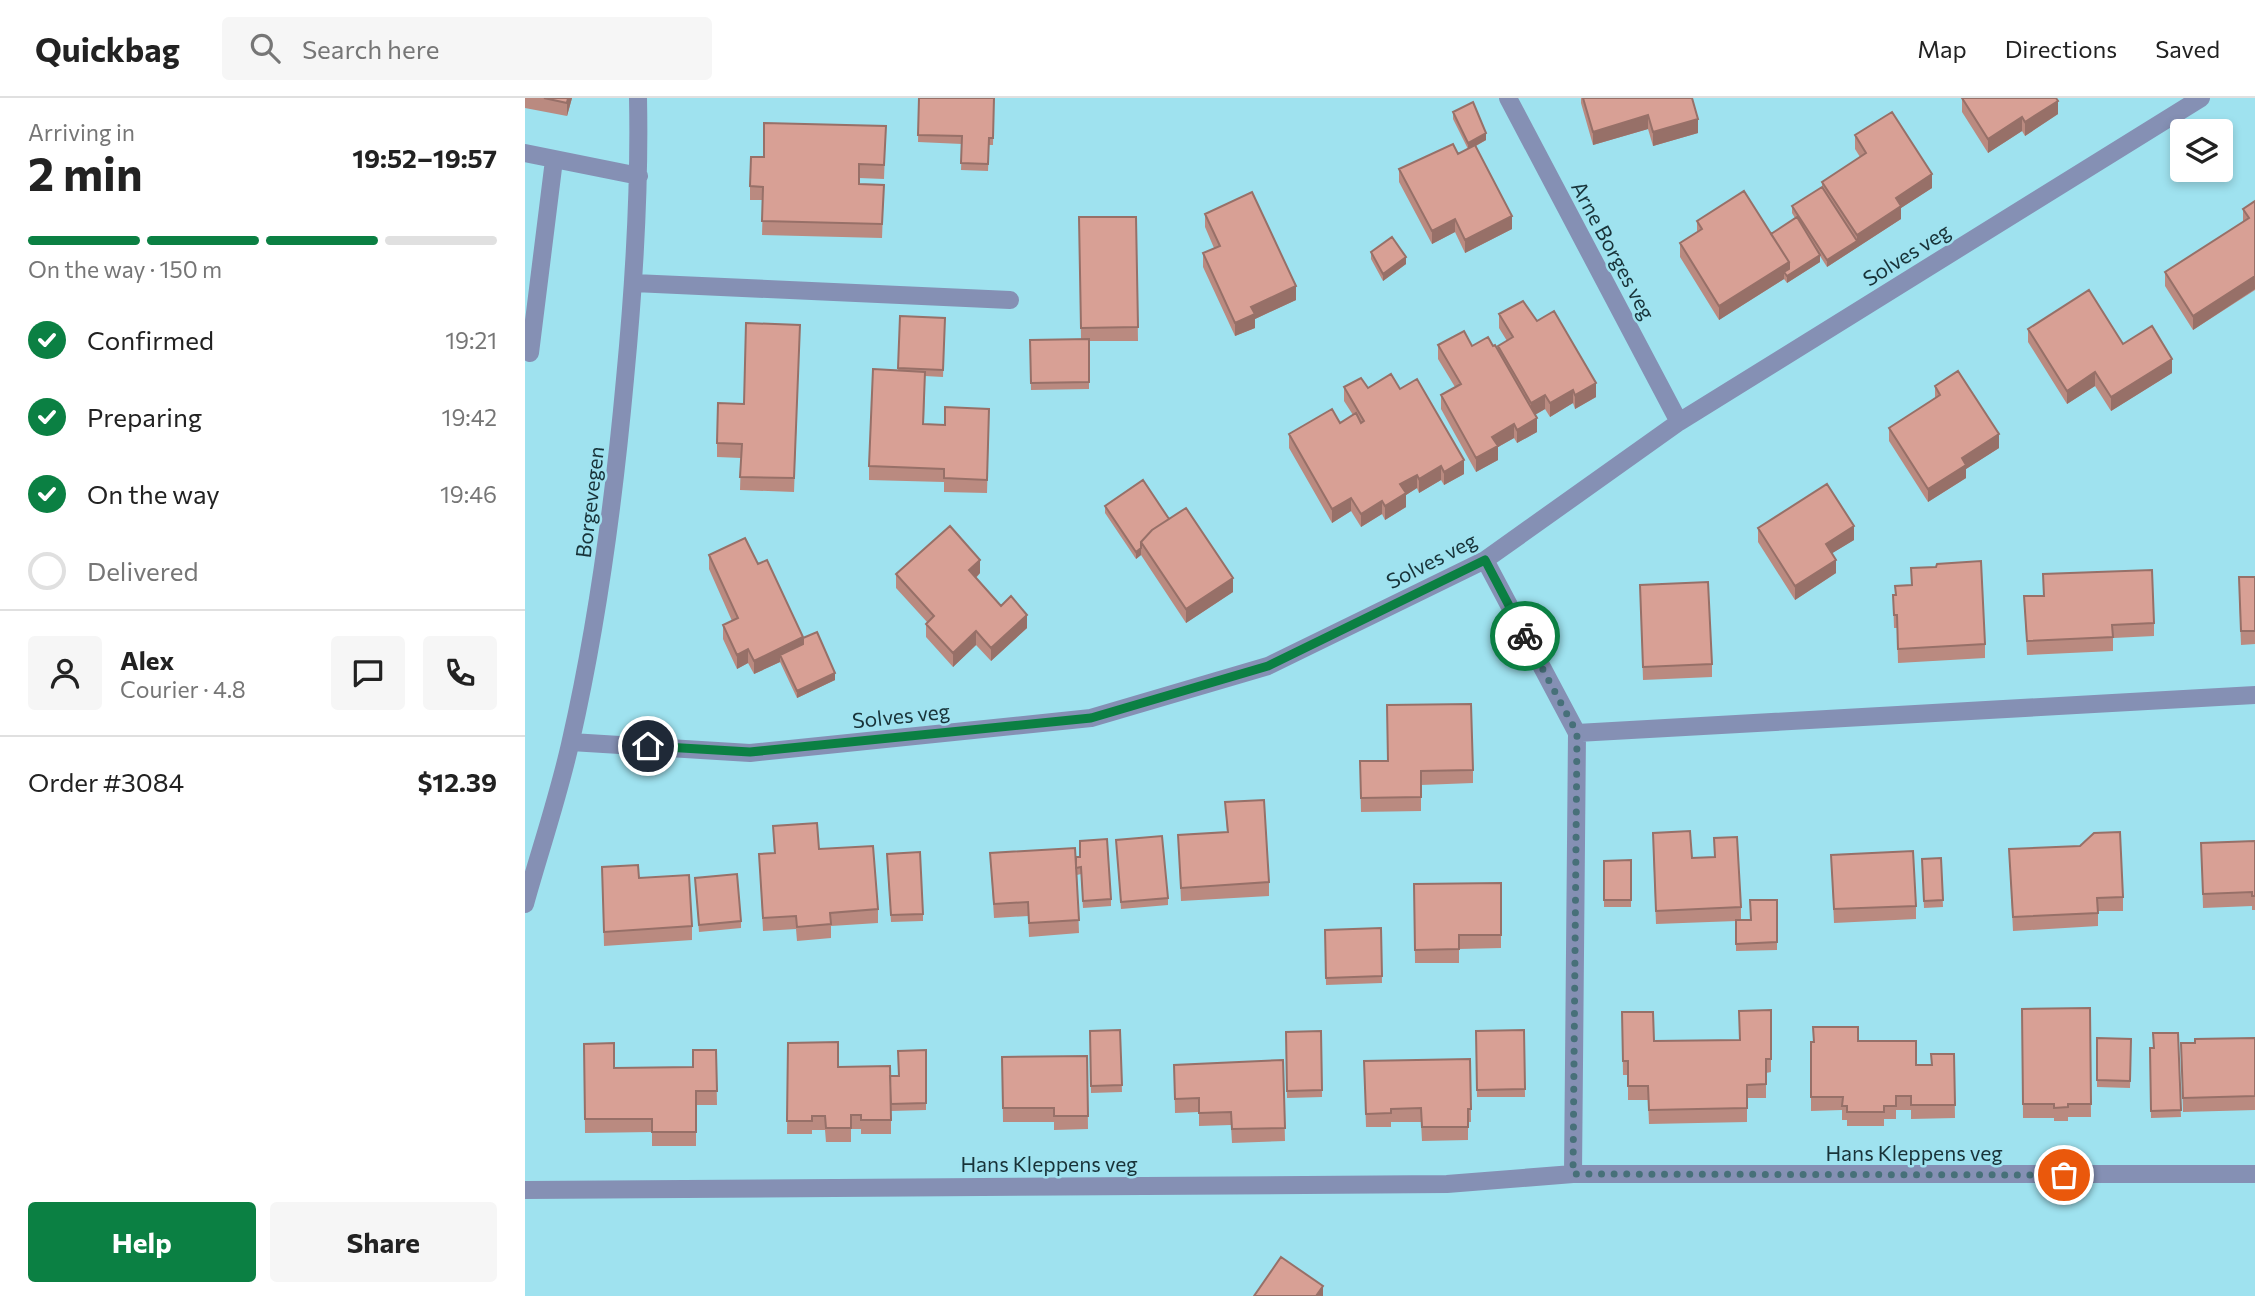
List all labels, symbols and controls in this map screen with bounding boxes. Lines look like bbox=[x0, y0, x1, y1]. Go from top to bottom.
search box bbox=[222, 17, 712, 80]
text: Quickbag bbox=[35, 28, 180, 69]
icon: search bbox=[246, 29, 284, 67]
text: Search here bbox=[302, 33, 439, 64]
text: Map bbox=[1917, 34, 1967, 63]
text: Directions bbox=[2005, 34, 2117, 63]
text: Saved bbox=[2155, 34, 2220, 63]
text: Arriving in bbox=[28, 118, 135, 146]
map controls bbox=[2170, 119, 2233, 182]
button: layers bbox=[2170, 119, 2233, 182]
text: 19:52–19:57 bbox=[352, 142, 497, 173]
text: 2 min bbox=[28, 144, 143, 200]
street label: Arne Borges veg bbox=[1567, 176, 1661, 324]
street label: Solves veg bbox=[1858, 217, 1954, 291]
text: On the way · 150 m bbox=[28, 255, 222, 283]
icon: check bbox=[28, 321, 66, 359]
text: Confirmed bbox=[87, 324, 214, 355]
text: 19:21 bbox=[445, 326, 497, 354]
icon: check bbox=[28, 398, 66, 436]
text: Preparing bbox=[87, 401, 202, 432]
text: 19:42 bbox=[442, 403, 497, 431]
street label: Borgevegen bbox=[570, 445, 608, 559]
icon: check bbox=[28, 475, 66, 513]
text: On the way bbox=[87, 478, 220, 509]
text: 19:46 bbox=[440, 480, 497, 508]
street label: Solves veg bbox=[1382, 527, 1480, 593]
text: Delivered bbox=[87, 555, 198, 586]
courier bbox=[1490, 601, 1560, 671]
icon: bike bbox=[1506, 617, 1544, 655]
button: person bbox=[28, 636, 102, 710]
button: chat bbox=[331, 636, 405, 710]
button: phone bbox=[423, 636, 497, 710]
text: Alex bbox=[120, 644, 174, 675]
text: Courier · 4.8 bbox=[120, 675, 246, 703]
street label: Solves veg bbox=[851, 697, 951, 733]
pin bbox=[618, 716, 678, 776]
icon: home bbox=[629, 727, 667, 765]
text: Order #3084 bbox=[28, 766, 184, 797]
text: $12.39 bbox=[417, 766, 497, 797]
street label: Hans Kleppens veg bbox=[1825, 1140, 2003, 1165]
pin bbox=[2034, 1145, 2094, 1205]
street label: Hans Kleppens veg bbox=[960, 1151, 1138, 1176]
icon: bag bbox=[2045, 1156, 2083, 1194]
button: Help bbox=[28, 1202, 256, 1282]
button: Share bbox=[270, 1202, 497, 1282]

